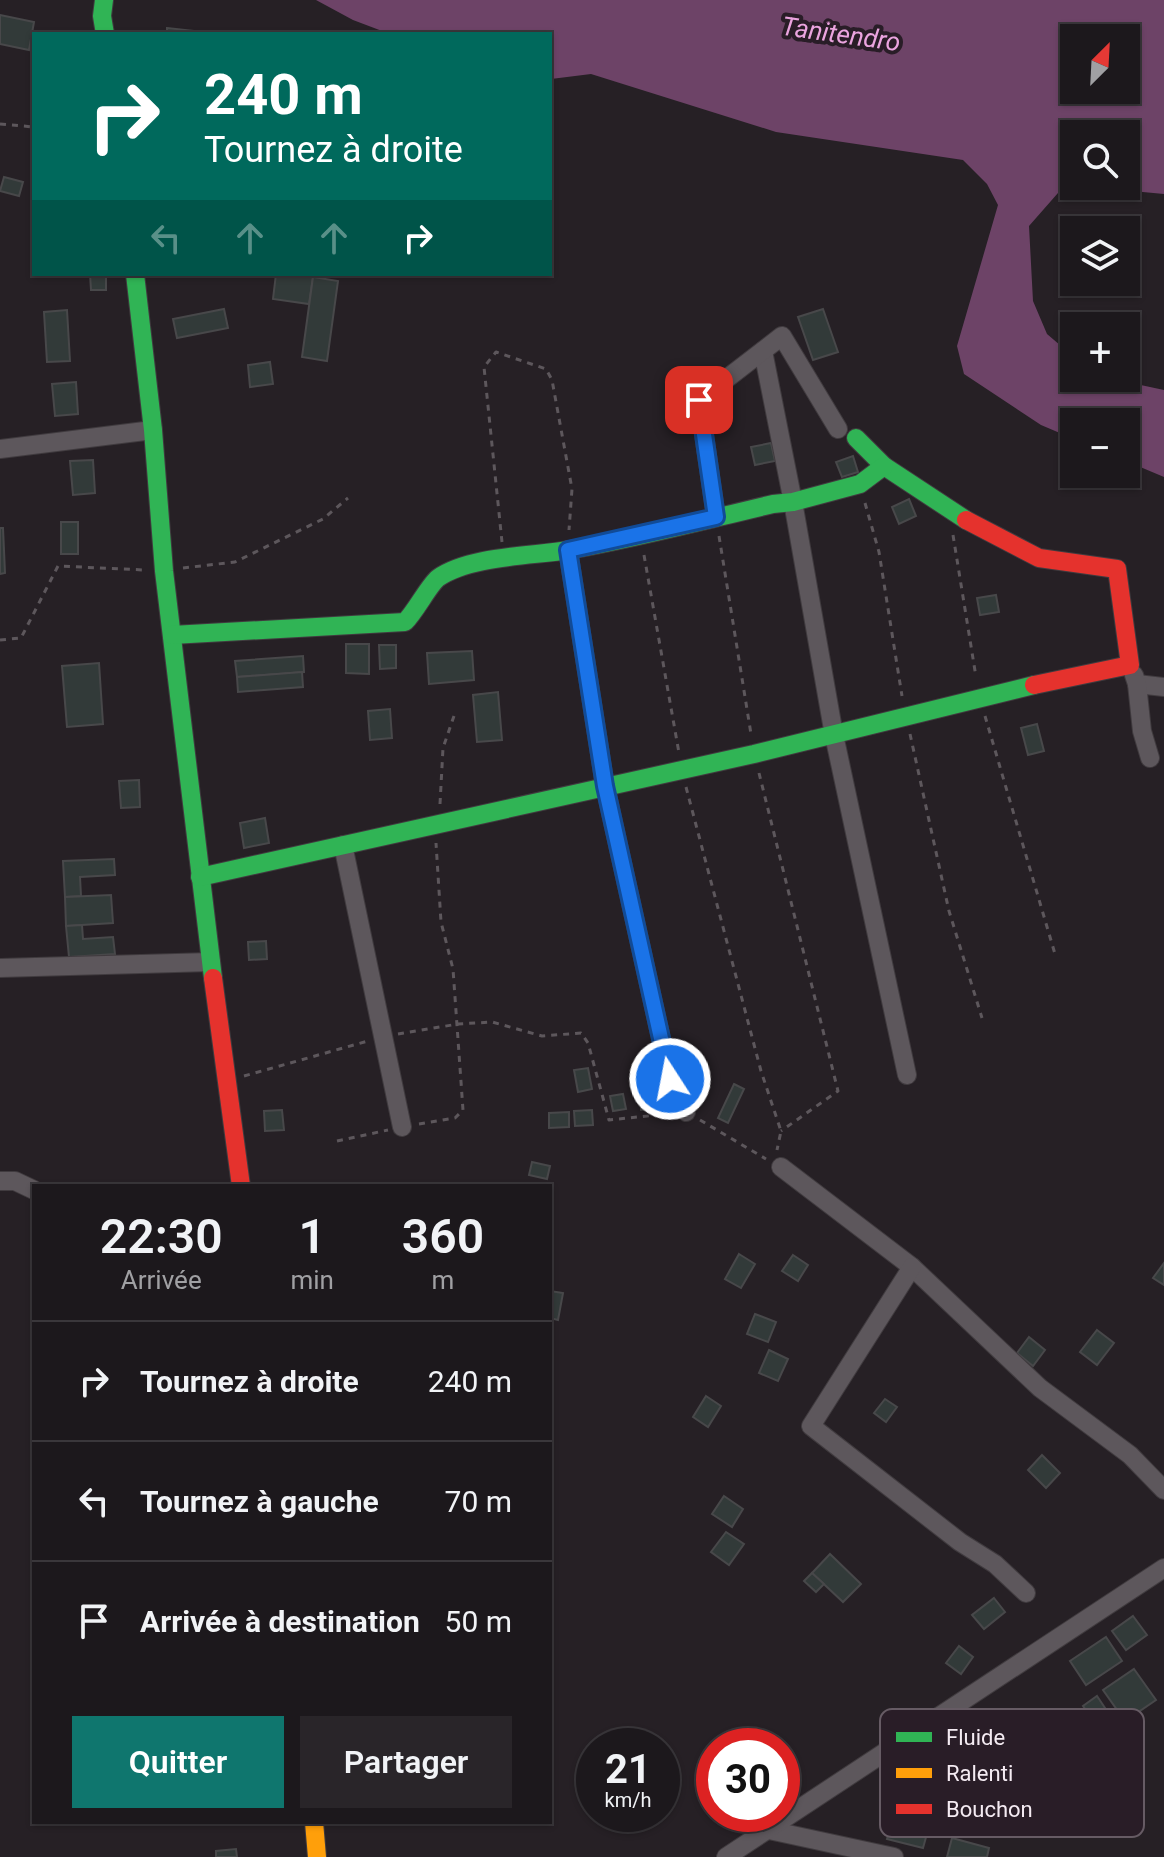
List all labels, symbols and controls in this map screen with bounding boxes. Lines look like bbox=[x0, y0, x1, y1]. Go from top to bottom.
water label: Tanitendro bbox=[780, 11, 902, 57]
north arrow bbox=[1060, 24, 1140, 104]
map controls bbox=[1060, 24, 1140, 488]
text: 240 m bbox=[204, 62, 363, 128]
icon: right bbox=[72, 64, 176, 168]
button: search bbox=[1060, 120, 1140, 200]
text: Tournez à droite bbox=[204, 129, 463, 171]
icon: left bbox=[144, 216, 188, 260]
icon: ahead bbox=[228, 216, 272, 260]
icon: ahead bbox=[312, 216, 356, 260]
icon: right bbox=[396, 216, 440, 260]
button: layers bbox=[1060, 216, 1140, 296]
button: + bbox=[1060, 312, 1140, 392]
pin bbox=[665, 366, 733, 434]
icon: arrive bbox=[677, 378, 721, 422]
button: − bbox=[1060, 408, 1140, 488]
position arrow bbox=[628, 1037, 712, 1121]
text: 22:30 bbox=[100, 1208, 223, 1265]
text: 1 bbox=[299, 1208, 326, 1265]
text: 360 bbox=[402, 1208, 484, 1265]
text: Arrivée bbox=[121, 1265, 202, 1295]
text: min bbox=[290, 1265, 334, 1295]
text: m bbox=[432, 1265, 454, 1295]
icon: right bbox=[72, 1359, 116, 1403]
text: Tournez à droite bbox=[140, 1364, 359, 1399]
text: 240 m bbox=[428, 1364, 512, 1399]
icon: left bbox=[72, 1479, 116, 1523]
text: Tournez à gauche bbox=[140, 1484, 379, 1519]
text: 70 m bbox=[445, 1484, 512, 1519]
icon: arrive bbox=[72, 1599, 116, 1643]
text: Arrivée à destination bbox=[140, 1604, 420, 1639]
text: 50 m bbox=[445, 1604, 512, 1639]
legend bbox=[880, 1709, 1144, 1837]
button: Quitter bbox=[72, 1716, 284, 1808]
button: Partager bbox=[300, 1716, 512, 1808]
text: Fluide bbox=[946, 1725, 1005, 1750]
speed limit sign: 30 bbox=[696, 1728, 800, 1832]
text: 21 bbox=[605, 1746, 651, 1793]
text: Ralenti bbox=[946, 1761, 1013, 1786]
text: km/h bbox=[605, 1788, 651, 1812]
text: Bouchon bbox=[946, 1797, 1033, 1822]

